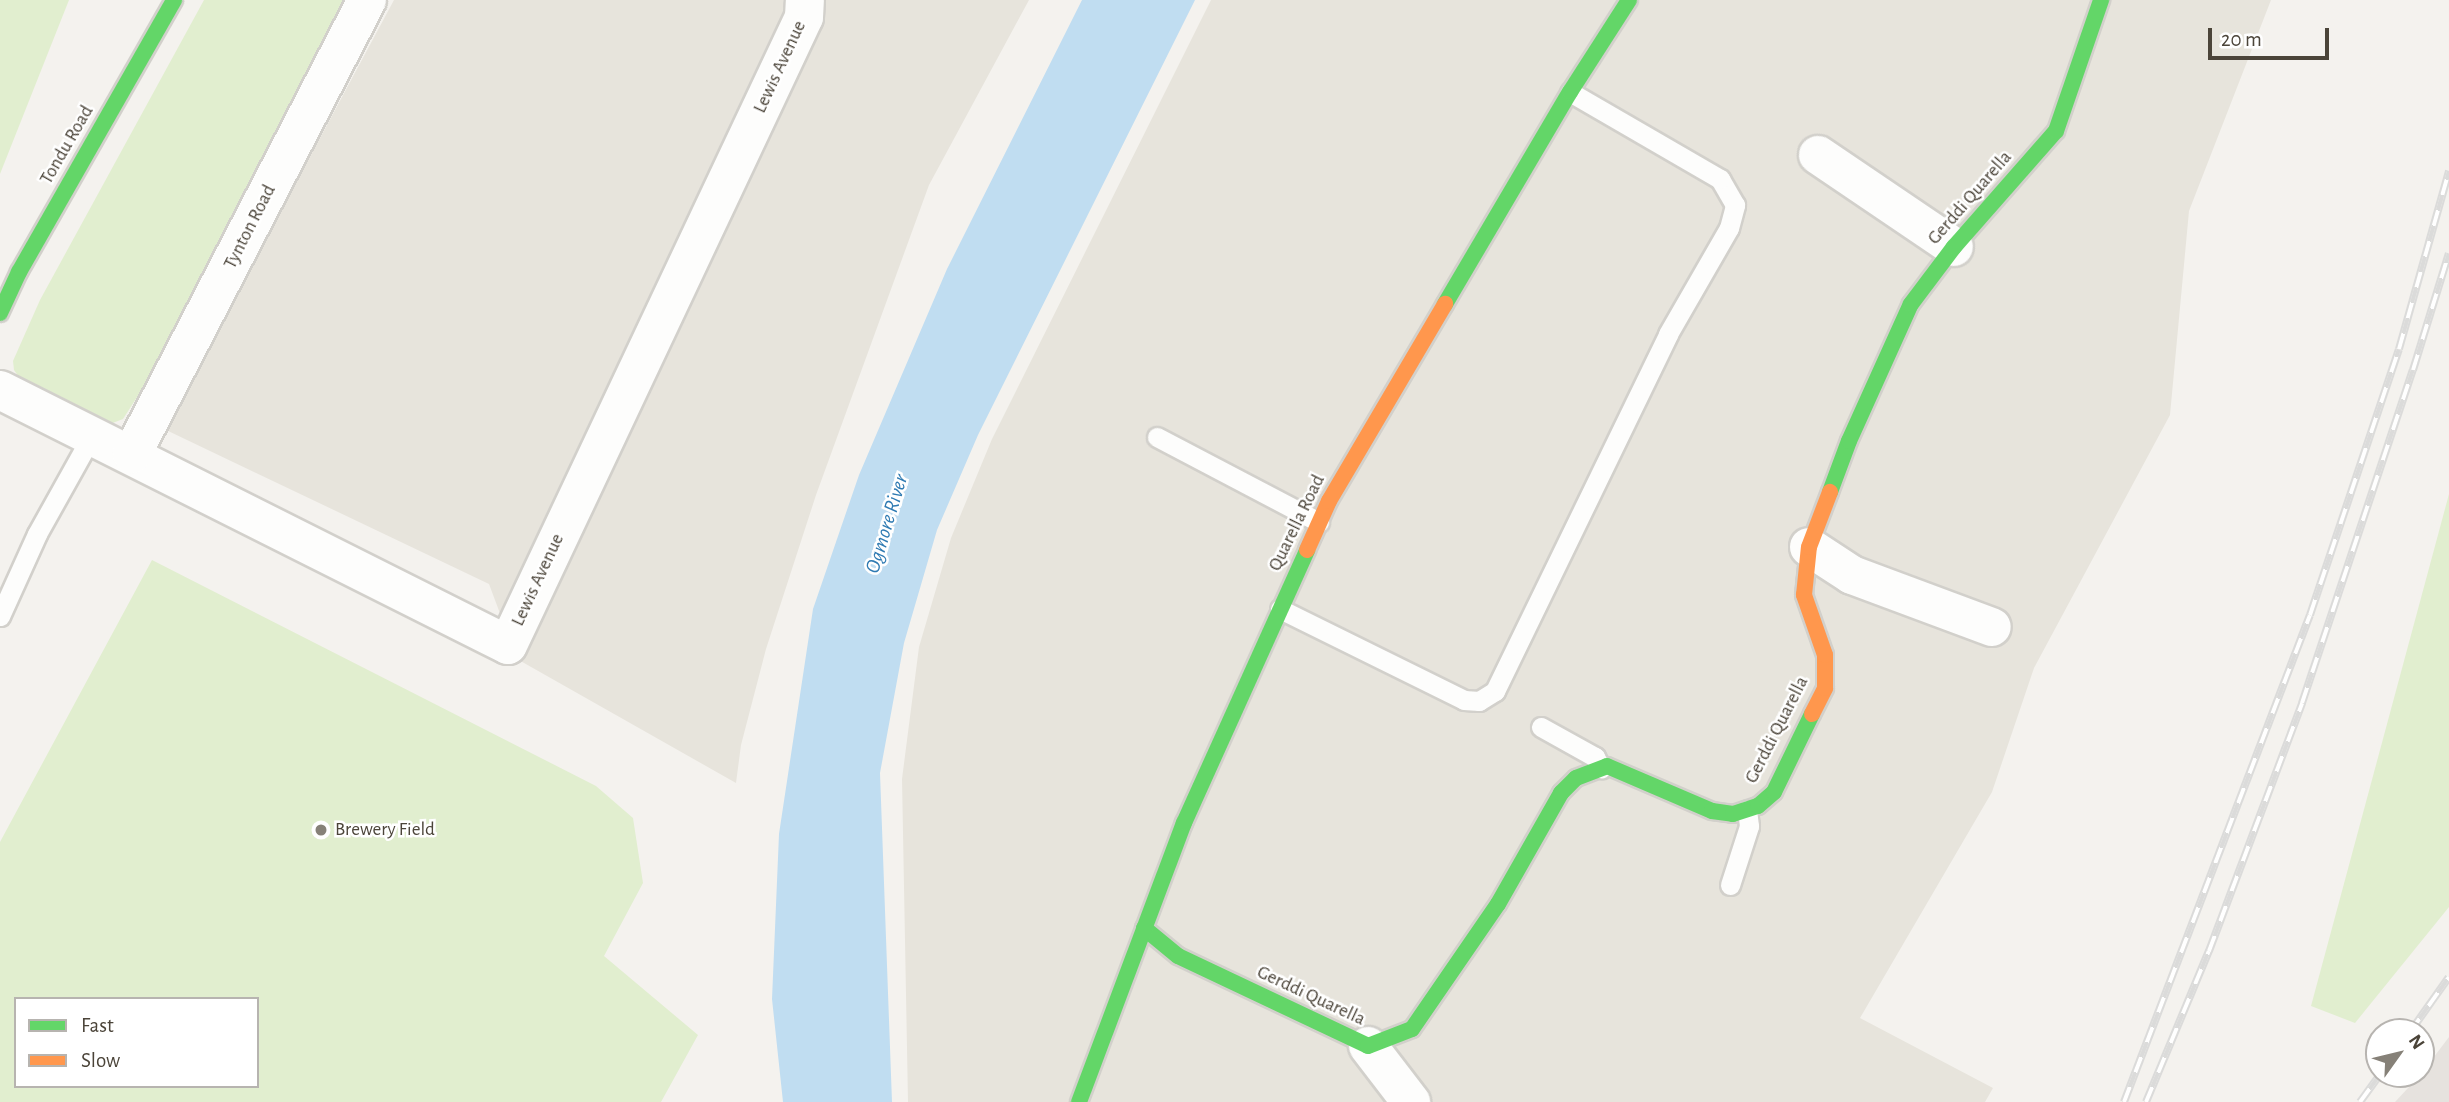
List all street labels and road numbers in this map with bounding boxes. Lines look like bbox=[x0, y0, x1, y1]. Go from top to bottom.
street label: Lewis Avenue bbox=[749, 17, 811, 117]
street label: Tondu Road bbox=[35, 101, 99, 189]
street label: Gerddi Quarella bbox=[1923, 146, 2017, 250]
street label: Tynton Road bbox=[219, 181, 281, 273]
street label: Quarella Road bbox=[1264, 471, 1330, 575]
street label: Lewis Avenue bbox=[507, 530, 569, 630]
street label: Gerddi Quarella bbox=[1740, 673, 1814, 787]
street label: Gerddi Quarella bbox=[1253, 961, 1369, 1031]

